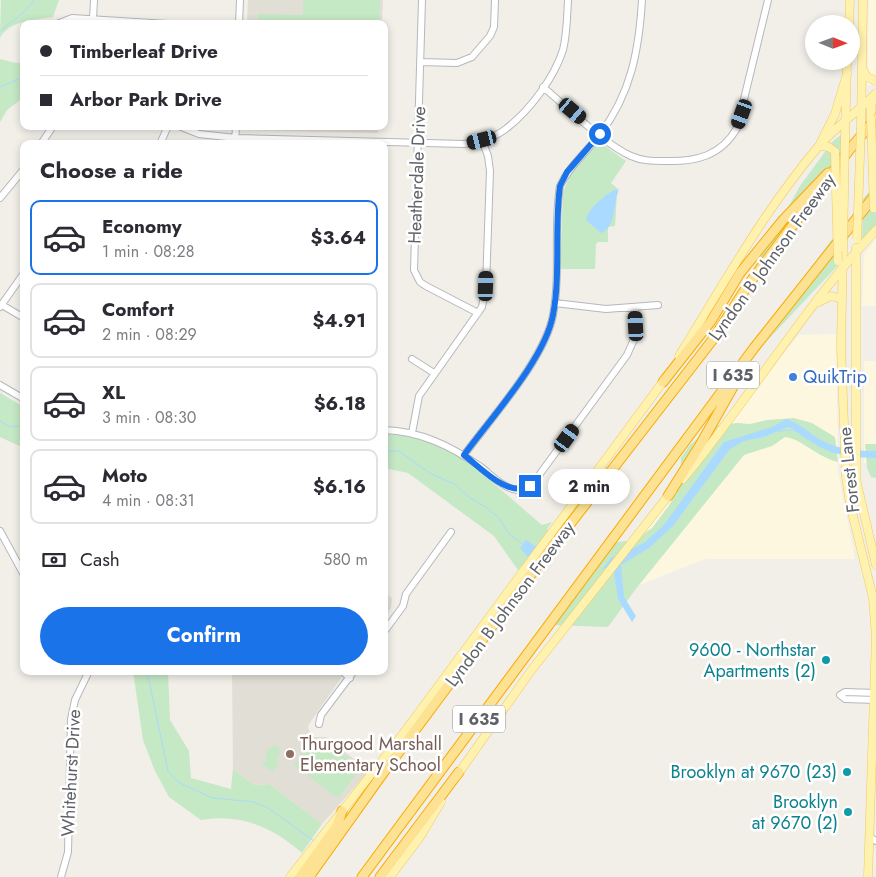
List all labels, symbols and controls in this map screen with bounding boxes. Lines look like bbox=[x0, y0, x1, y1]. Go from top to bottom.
north arrow bbox=[805, 15, 860, 70]
map controls bbox=[805, 15, 860, 70]
text: Timberleaf Drive bbox=[70, 38, 218, 65]
text: Arbor Park Drive bbox=[70, 86, 222, 113]
car bbox=[556, 96, 589, 126]
car bbox=[729, 97, 754, 131]
street label: Heatherdale Drive bbox=[402, 106, 432, 244]
route start bbox=[589, 123, 611, 145]
car bbox=[465, 129, 498, 151]
text: Choose a ride bbox=[40, 154, 183, 186]
street label: Lyndon B Johnson Freeway bbox=[702, 168, 842, 346]
text: Economy bbox=[102, 213, 182, 240]
icon: car bbox=[42, 215, 87, 260]
text: $3.64 bbox=[311, 224, 366, 251]
text: 1 min · 08:28 bbox=[102, 240, 194, 263]
car bbox=[477, 271, 494, 301]
text: Comfort bbox=[102, 296, 174, 323]
icon: car bbox=[42, 298, 87, 343]
text: $4.91 bbox=[312, 307, 366, 334]
car bbox=[627, 311, 644, 341]
text: 2 min · 08:29 bbox=[102, 323, 197, 346]
road number: I 635 bbox=[707, 362, 759, 388]
place label: QuikTrip bbox=[803, 364, 867, 390]
marker: QuikTrip bbox=[787, 371, 799, 383]
text: XL bbox=[102, 379, 125, 406]
icon: car bbox=[42, 381, 87, 426]
text: $6.18 bbox=[314, 390, 366, 417]
text: 3 min · 08:30 bbox=[102, 406, 196, 429]
car bbox=[552, 421, 581, 455]
street label: Forest Lane bbox=[832, 426, 866, 514]
text: Moto bbox=[102, 462, 147, 489]
icon: car bbox=[42, 464, 87, 509]
callout: 2 min bbox=[548, 468, 630, 504]
text: $6.16 bbox=[313, 473, 366, 500]
route end bbox=[519, 475, 541, 497]
text: 2 min bbox=[568, 475, 610, 498]
text: 4 min · 08:31 bbox=[102, 489, 195, 512]
street label: Lyndon B Johnson Freeway bbox=[439, 516, 581, 692]
icon: cash bbox=[40, 546, 68, 574]
text: Cash bbox=[80, 546, 120, 573]
text: 580 m bbox=[323, 548, 368, 571]
button: Confirm bbox=[40, 607, 368, 665]
place label: 9600 - Northstar Apartments (2) bbox=[689, 637, 817, 684]
marker: 9600 - Northstar Apartments (2) bbox=[820, 654, 832, 666]
road number: I 635 bbox=[453, 706, 505, 732]
street label: Whitehurst Drive bbox=[55, 709, 87, 837]
place label: Thurgood Marshall Elementary School bbox=[300, 731, 442, 778]
marker: Thurgood Marshall Elementary School bbox=[284, 748, 296, 760]
place label: Brooklyn at 9670 (23) bbox=[671, 759, 837, 785]
marker: Brooklyn at 9670 (23) bbox=[841, 766, 853, 778]
place label: Brooklyn at 9670 (2) bbox=[752, 789, 838, 836]
marker: Brooklyn at 9670 (2) bbox=[842, 806, 854, 818]

